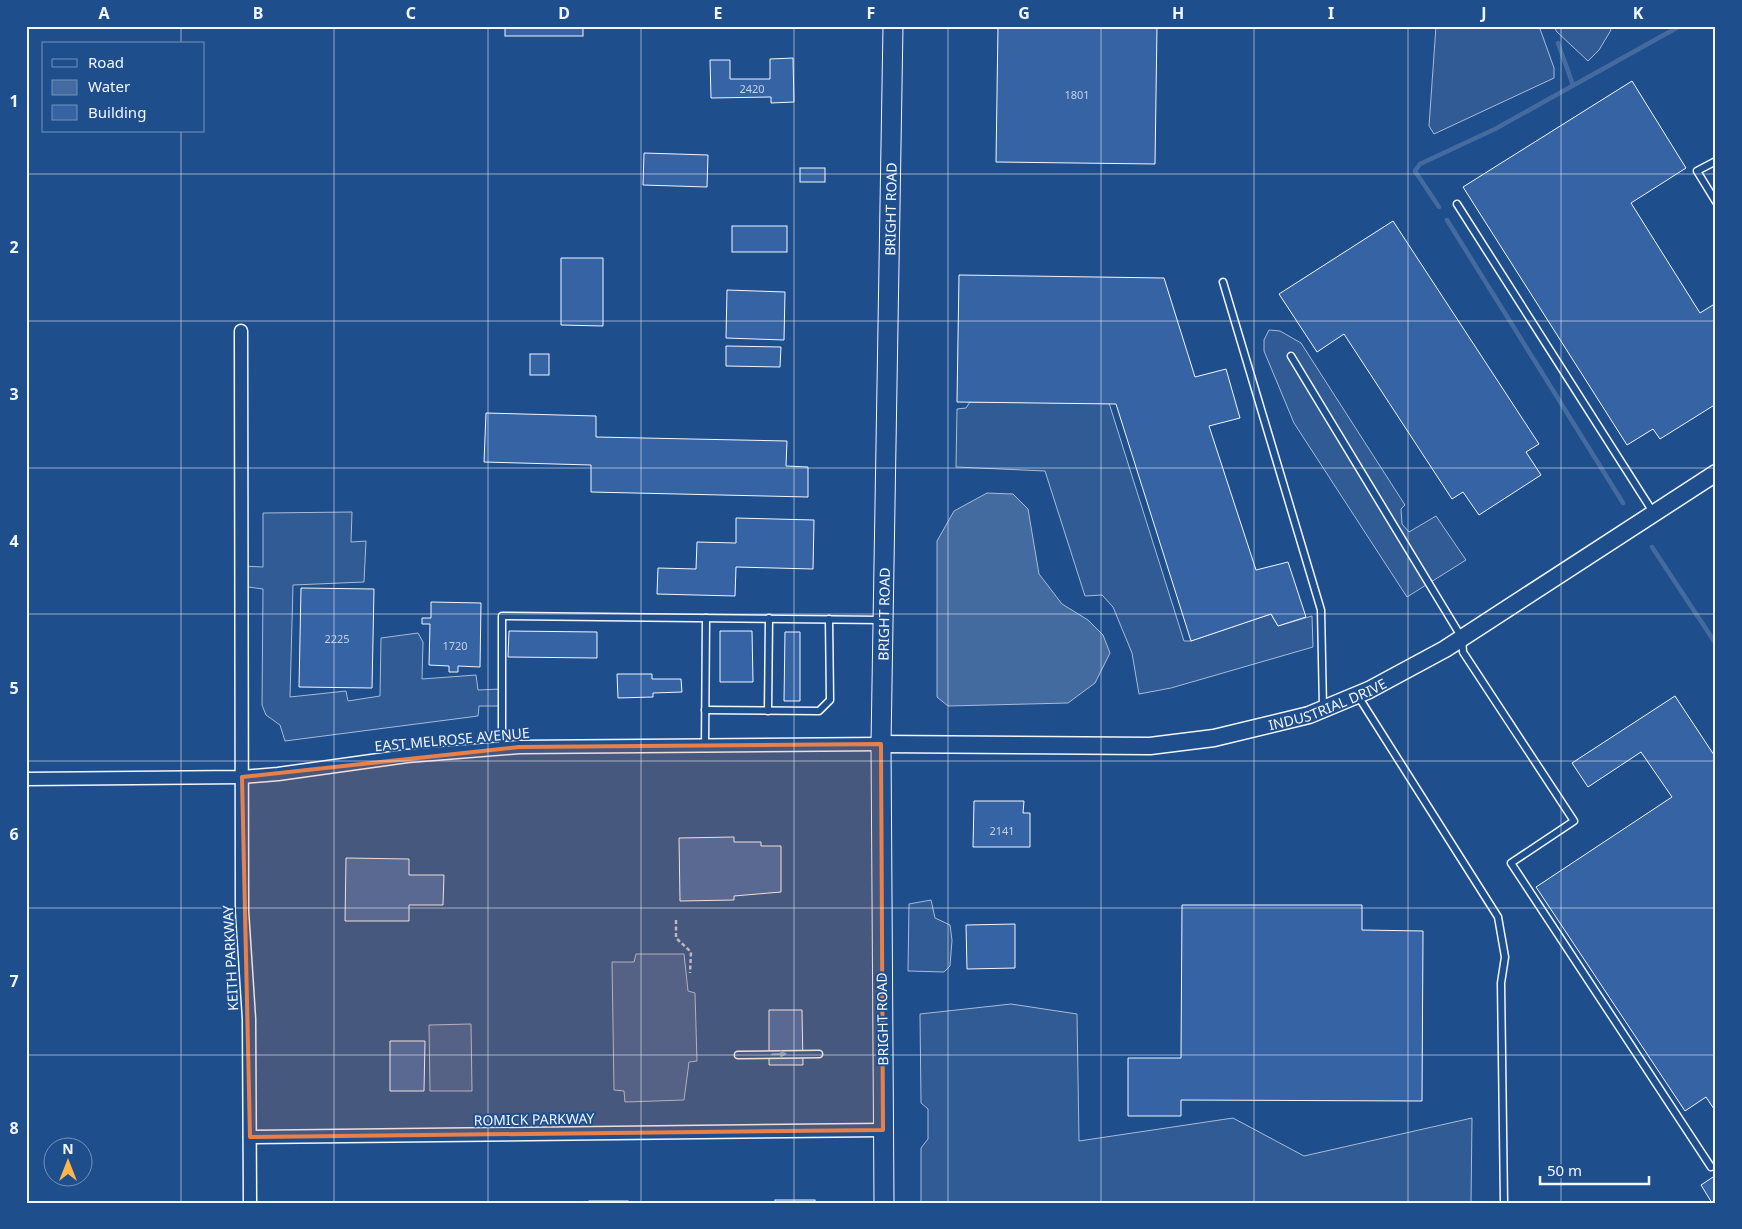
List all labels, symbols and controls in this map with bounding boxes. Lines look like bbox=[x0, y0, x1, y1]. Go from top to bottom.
text: A bbox=[98, 2, 110, 24]
text: B bbox=[253, 2, 263, 24]
text: C bbox=[406, 2, 416, 24]
text: D bbox=[558, 2, 570, 24]
text: E bbox=[714, 2, 723, 24]
text: F bbox=[867, 2, 875, 24]
text: G bbox=[1018, 2, 1030, 24]
text: H bbox=[1172, 2, 1184, 24]
text: I bbox=[1328, 2, 1334, 24]
text: J bbox=[1479, 2, 1487, 24]
text: K bbox=[1633, 2, 1644, 24]
legend bbox=[42, 42, 205, 132]
text: Road bbox=[88, 52, 124, 72]
text: Water bbox=[88, 76, 130, 96]
house number: 2420 bbox=[739, 81, 765, 96]
house number: 1801 bbox=[1064, 87, 1090, 102]
text: 1 bbox=[9, 90, 19, 112]
text: Building bbox=[88, 102, 146, 122]
street label: BRIGHT ROAD bbox=[880, 162, 900, 256]
text: 2 bbox=[9, 236, 19, 258]
text: 3 bbox=[9, 383, 19, 405]
text: 4 bbox=[9, 530, 19, 552]
street label: BRIGHT ROAD bbox=[873, 567, 893, 661]
house number: 2225 bbox=[324, 631, 350, 646]
house number: 1720 bbox=[442, 638, 468, 653]
street label: INDUSTRIAL DRIVE bbox=[1266, 673, 1389, 734]
text: 5 bbox=[9, 677, 19, 699]
street label: EAST MELROSE AVENUE bbox=[374, 723, 530, 755]
text: 6 bbox=[9, 823, 19, 845]
house number: 2141 bbox=[989, 823, 1015, 838]
street label: KEITH PARKWAY bbox=[218, 905, 242, 1011]
text: 7 bbox=[9, 970, 19, 992]
street label: BRIGHT ROAD bbox=[872, 972, 892, 1066]
one-way arrow bbox=[771, 1050, 787, 1058]
street label: ROMICK PARKWAY bbox=[473, 1108, 595, 1130]
text: 8 bbox=[9, 1117, 19, 1139]
north arrow bbox=[42, 1136, 92, 1186]
text: N bbox=[62, 1139, 74, 1158]
scale bar bbox=[1540, 1154, 1648, 1186]
text: 50 m bbox=[1547, 1160, 1582, 1180]

